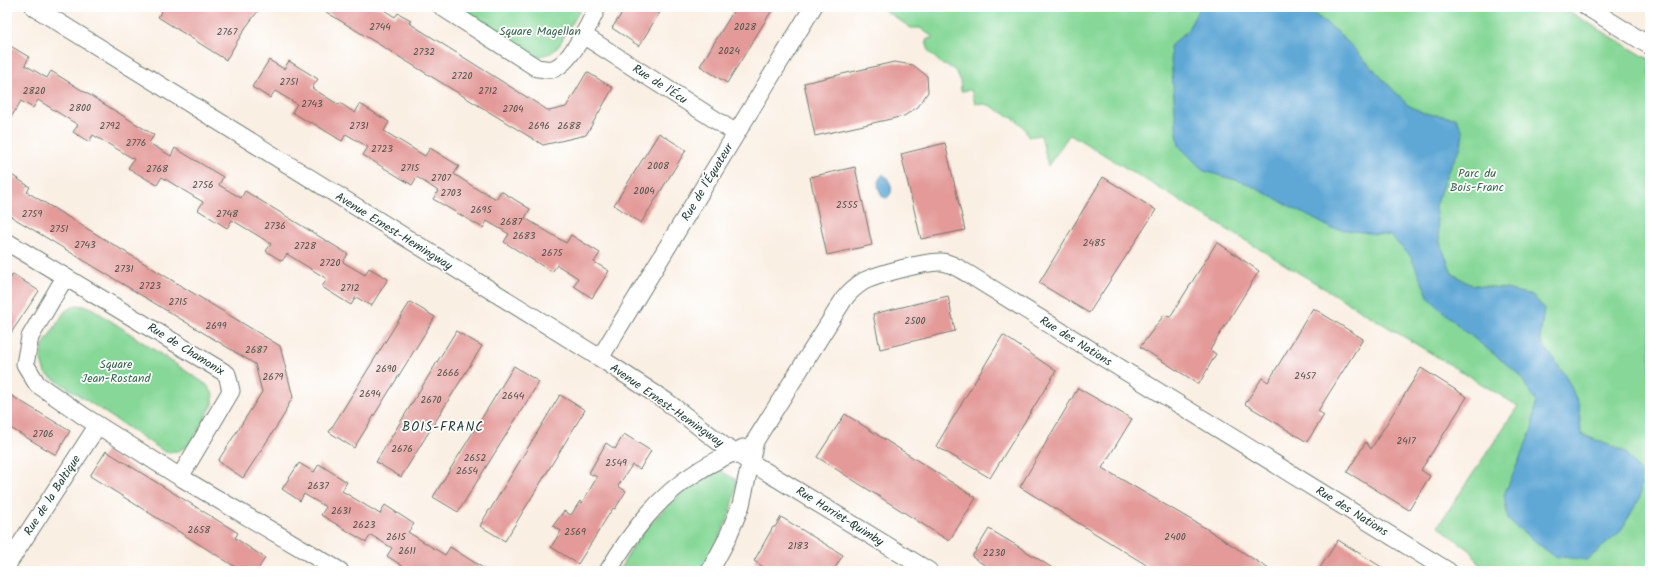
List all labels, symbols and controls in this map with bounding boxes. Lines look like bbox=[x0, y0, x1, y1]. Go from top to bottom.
house number: 2744 bbox=[369, 19, 391, 35]
house number: 2028 bbox=[734, 19, 757, 35]
park label: Square Magellan bbox=[499, 22, 581, 41]
house number: 2767 bbox=[217, 24, 238, 40]
house number: 2024 bbox=[718, 43, 741, 59]
house number: 2732 bbox=[413, 44, 435, 60]
street label: Rue de l'Écu bbox=[629, 60, 691, 109]
house number: 2720 bbox=[451, 68, 473, 84]
house number: 2751 bbox=[280, 74, 298, 90]
house number: 2820 bbox=[23, 83, 45, 99]
house number: 2712 bbox=[478, 83, 498, 99]
house number: 2743 bbox=[301, 96, 323, 112]
house number: 2800 bbox=[69, 100, 91, 116]
house number: 2704 bbox=[503, 101, 524, 117]
house number: 2792 bbox=[99, 118, 121, 134]
house number: 2731 bbox=[349, 118, 369, 134]
house number: 2696 bbox=[528, 118, 550, 134]
house number: 2688 bbox=[557, 118, 582, 134]
house number: 2776 bbox=[126, 135, 146, 151]
street label: Rue de l'Équateur bbox=[677, 139, 739, 225]
house number: 2723 bbox=[371, 141, 393, 157]
house number: 2008 bbox=[647, 158, 670, 174]
house number: 2715 bbox=[401, 160, 420, 176]
house number: 2768 bbox=[146, 161, 169, 177]
park label: Parc du Bois-Franc bbox=[1450, 164, 1504, 197]
house number: 2707 bbox=[431, 170, 451, 186]
house number: 2756 bbox=[192, 177, 214, 193]
house number: 2004 bbox=[633, 183, 655, 199]
house number: 2703 bbox=[440, 185, 462, 201]
street label: Avenue Ernest-Hemingway bbox=[331, 187, 457, 276]
house number: 2555 bbox=[836, 197, 859, 213]
house number: 2695 bbox=[470, 202, 492, 218]
house number: 2759 bbox=[22, 206, 42, 222]
house number: 2748 bbox=[216, 206, 239, 222]
house number: 2687 bbox=[500, 214, 522, 230]
house number: 2736 bbox=[264, 218, 286, 234]
house number: 2751 bbox=[50, 221, 68, 237]
house number: 2683 bbox=[512, 228, 536, 244]
house number: 2485 bbox=[1083, 235, 1106, 251]
house number: 2743 bbox=[74, 237, 96, 253]
house number: 2728 bbox=[294, 238, 317, 254]
house number: 2675 bbox=[541, 245, 563, 261]
house number: 2720 bbox=[319, 255, 341, 271]
house number: 2731 bbox=[114, 261, 134, 277]
house number: 2723 bbox=[139, 278, 161, 294]
house number: 2712 bbox=[340, 280, 360, 296]
house number: 2715 bbox=[169, 294, 188, 310]
street label: Rue des Nations bbox=[1036, 312, 1116, 371]
house number: 2500 bbox=[904, 313, 926, 329]
street label: Rue de Chamonix bbox=[143, 318, 229, 381]
house number: 2699 bbox=[205, 318, 227, 334]
house number: 2687 bbox=[245, 342, 267, 358]
park label: Square Jean-Rostand bbox=[82, 355, 151, 388]
street label: Avenue Ernest-Hemingway bbox=[606, 359, 728, 452]
house number: 2690 bbox=[375, 361, 397, 377]
house number: 2666 bbox=[437, 365, 459, 381]
house number: 2457 bbox=[1294, 368, 1316, 384]
house number: 2679 bbox=[263, 369, 284, 385]
house number: 2694 bbox=[359, 386, 381, 402]
house number: 2644 bbox=[502, 388, 525, 404]
house number: 2670 bbox=[421, 392, 441, 408]
district label: BOIS-FRANC bbox=[402, 417, 484, 438]
house number: 2706 bbox=[33, 426, 53, 442]
house number: 2417 bbox=[1396, 433, 1416, 449]
house number: 2676 bbox=[391, 441, 413, 457]
house number: 2652 bbox=[464, 450, 486, 466]
street label: Rue de la Baltique bbox=[19, 451, 86, 540]
house number: 2549 bbox=[605, 455, 627, 471]
house number: 2654 bbox=[456, 463, 479, 479]
house number: 2637 bbox=[307, 478, 329, 494]
street label: Rue Harriet-Quimby bbox=[792, 482, 888, 551]
street label: Rue des Nations bbox=[1312, 482, 1392, 541]
house number: 2631 bbox=[331, 503, 351, 519]
house number: 2623 bbox=[353, 517, 376, 533]
house number: 2658 bbox=[188, 522, 211, 538]
house number: 2569 bbox=[564, 524, 586, 540]
house number: 2615 bbox=[386, 529, 407, 545]
house number: 2400 bbox=[1164, 529, 1186, 545]
house number: 2183 bbox=[788, 538, 809, 554]
house number: 2611 bbox=[398, 543, 416, 559]
house number: 2230 bbox=[983, 545, 1005, 561]

